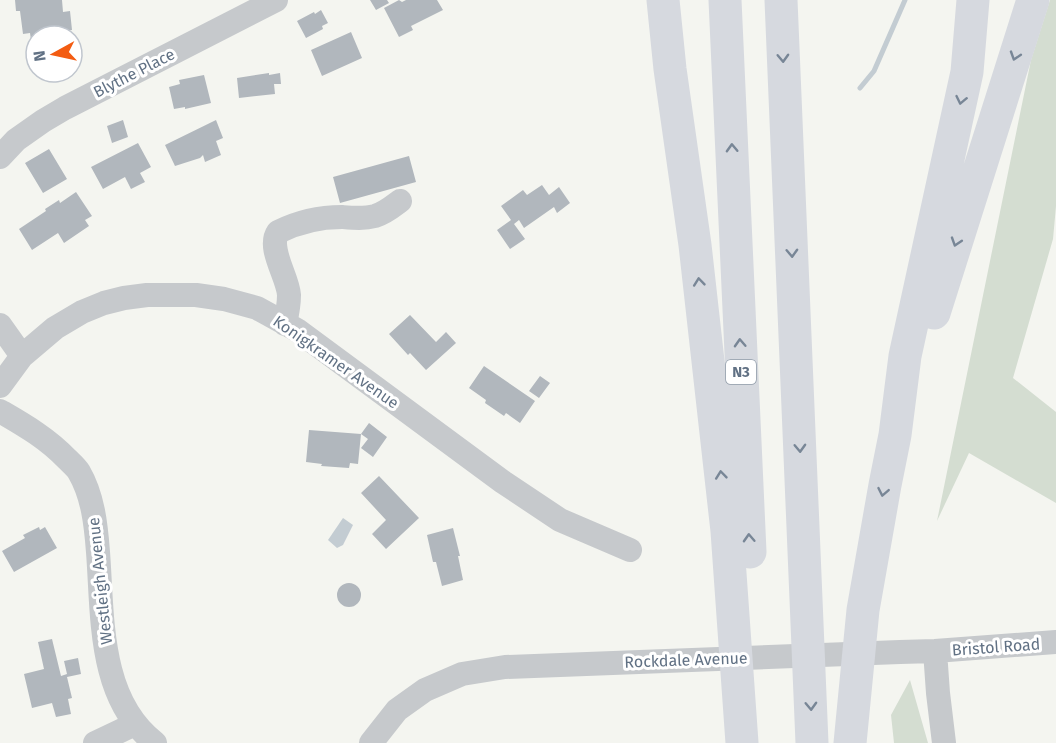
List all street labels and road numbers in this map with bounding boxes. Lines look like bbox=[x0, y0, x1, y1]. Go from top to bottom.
street label: Blythe Place bbox=[90, 44, 178, 102]
street label: Konigkramer Avenue bbox=[269, 311, 403, 413]
road number: N3 bbox=[726, 360, 756, 384]
street label: Westleigh Avenue bbox=[84, 516, 116, 646]
street label: Bristol Road bbox=[951, 634, 1041, 660]
street label: Rockdale Avenue bbox=[624, 648, 748, 672]

